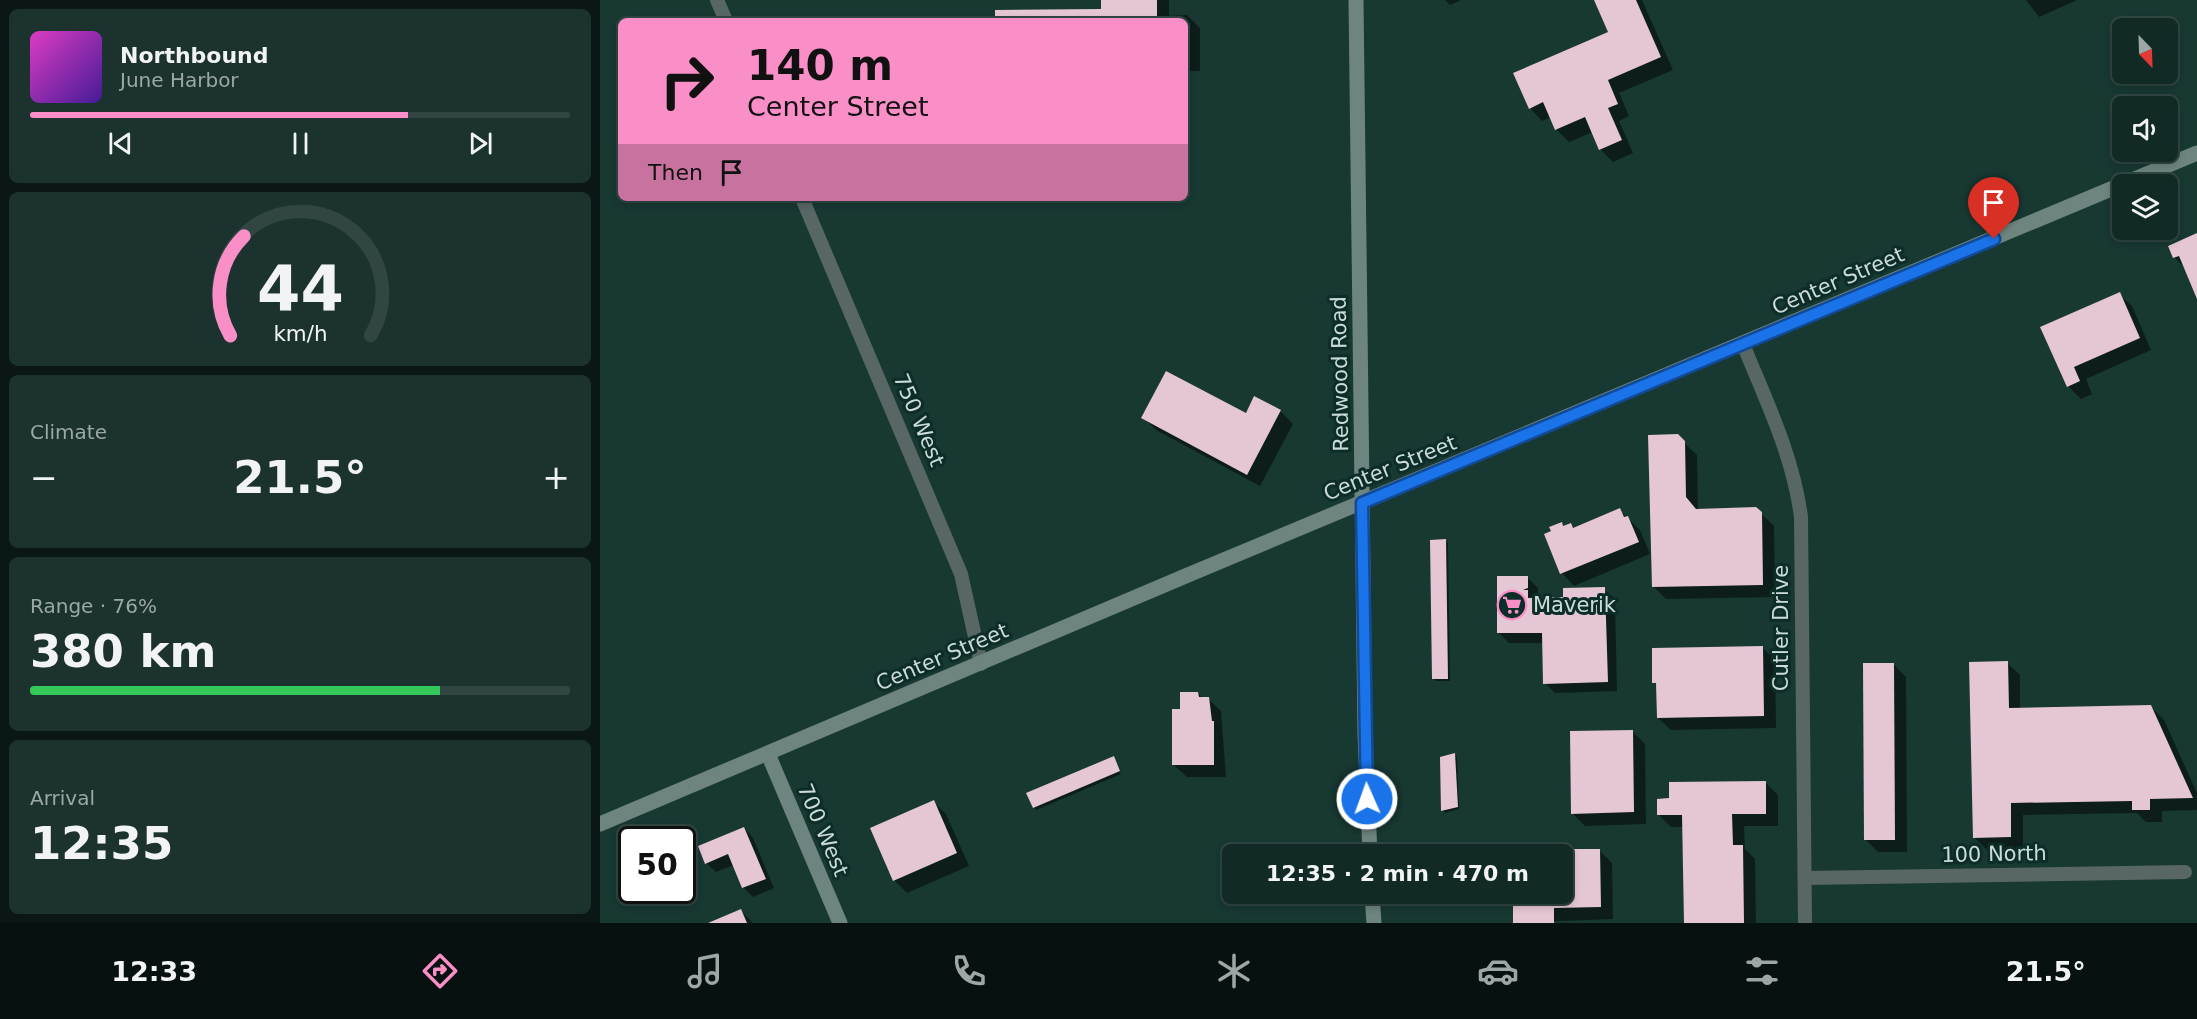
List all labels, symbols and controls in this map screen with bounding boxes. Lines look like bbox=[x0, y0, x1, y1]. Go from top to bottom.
north arrow bbox=[2112, 18, 2178, 84]
map controls bbox=[2112, 18, 2178, 240]
text: 140 m bbox=[747, 41, 893, 90]
icon: right bbox=[648, 42, 726, 120]
text: Northbound bbox=[120, 43, 269, 68]
text: June Harbor bbox=[120, 68, 239, 92]
text: Center Street bbox=[747, 91, 929, 122]
button: sound bbox=[2112, 96, 2178, 162]
icon: previous bbox=[104, 127, 137, 160]
icon: pause bbox=[284, 127, 317, 160]
icon: next bbox=[464, 127, 497, 160]
icon: arrive bbox=[715, 156, 748, 189]
text: Then bbox=[648, 160, 703, 185]
button: layers bbox=[2112, 174, 2178, 240]
pin bbox=[1968, 177, 2019, 239]
icon: arrive bbox=[1977, 186, 2010, 219]
street label: Center Street bbox=[1768, 242, 1908, 320]
text: 44 bbox=[257, 252, 343, 325]
street label: Redwood Road bbox=[1327, 296, 1353, 452]
text: km/h bbox=[273, 321, 327, 346]
street label: 750 West bbox=[889, 370, 949, 470]
text: Climate bbox=[30, 420, 107, 444]
street label: Center Street bbox=[1320, 430, 1460, 506]
text: 21.5° bbox=[233, 451, 367, 504]
text: − bbox=[30, 458, 58, 497]
text: + bbox=[542, 458, 570, 497]
street label: Cutler Drive bbox=[1769, 565, 1793, 691]
supermarket icon: Maverik bbox=[1496, 589, 1528, 621]
place label: Maverik bbox=[1533, 593, 1617, 617]
text: Range · 76% bbox=[30, 594, 157, 618]
street label: Center Street bbox=[872, 618, 1012, 696]
text: 380 km bbox=[30, 625, 216, 678]
position arrow bbox=[1335, 767, 1399, 831]
street label: 700 West bbox=[793, 780, 853, 880]
text: Arrival bbox=[30, 786, 95, 810]
text: 12:35 bbox=[30, 817, 173, 870]
speed limit sign: 50 bbox=[618, 826, 696, 904]
street label: 100 North bbox=[1941, 841, 2047, 867]
text: 12:35 · 2 min · 470 m bbox=[1266, 861, 1529, 886]
icon: directions bbox=[419, 950, 461, 992]
icon: music bbox=[684, 950, 726, 992]
icon: phone bbox=[948, 950, 990, 992]
icon: climate bbox=[1213, 950, 1255, 992]
icon: car bbox=[1477, 950, 1519, 992]
icon: filters bbox=[1741, 950, 1783, 992]
text: 12:33 bbox=[111, 956, 197, 987]
text: 21.5° bbox=[2006, 956, 2086, 987]

